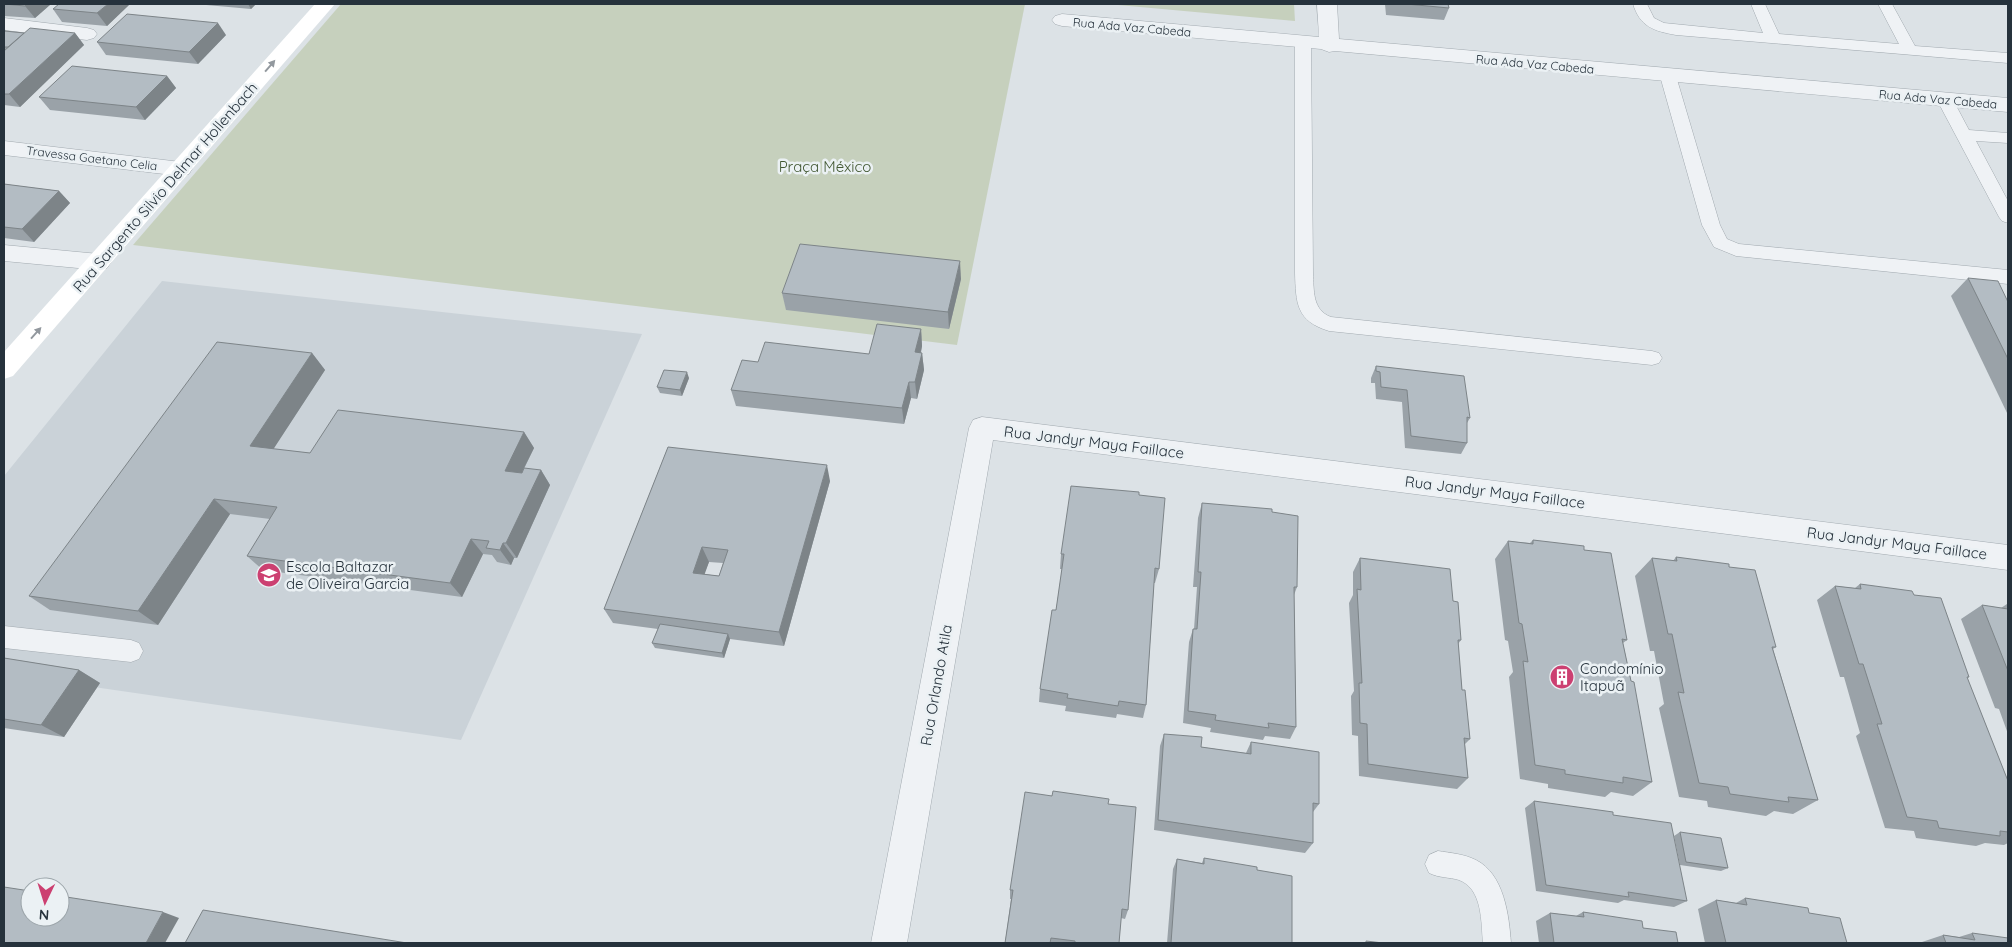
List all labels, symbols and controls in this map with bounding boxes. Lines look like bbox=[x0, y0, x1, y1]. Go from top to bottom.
street label: Rua Ada Vaz Cabeda bbox=[1072, 14, 1192, 40]
street label: Rua Ada Vaz Cabeda bbox=[1475, 51, 1595, 77]
one-way arrow bbox=[265, 60, 276, 73]
street label: Rua Sargento Silvio Delmar Hollenbach bbox=[69, 78, 261, 296]
street label: Rua Ada Vaz Cabeda bbox=[1878, 86, 1998, 112]
street label: Travessa Gaetano Celia bbox=[26, 143, 158, 173]
park label: Praça México bbox=[779, 157, 871, 176]
one-way arrow bbox=[30, 327, 42, 339]
street label: Rua Jandyr Maya Faillace bbox=[1003, 422, 1185, 462]
street label: Rua Jandyr Maya Faillace bbox=[1404, 472, 1586, 512]
street label: Rua Jandyr Maya Faillace bbox=[1806, 523, 1988, 563]
place label: Escola Baltazar de Oliveira Garcia bbox=[286, 557, 409, 593]
school or university icon: Escola Baltazar de Oliveira Garcia bbox=[256, 562, 282, 588]
street label: Rua Orlando Atila bbox=[916, 623, 956, 747]
place label: Condomínio Itapuã bbox=[1580, 659, 1664, 695]
building icon: Condomínio Itapuã bbox=[1549, 664, 1575, 690]
north arrow bbox=[20, 877, 70, 927]
text: N bbox=[38, 906, 50, 924]

